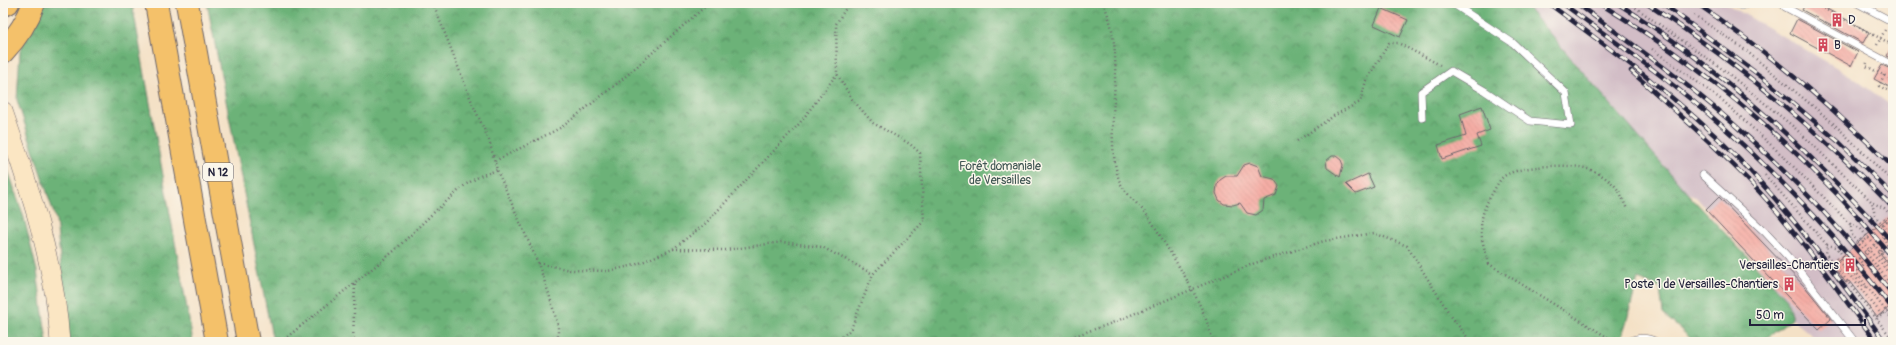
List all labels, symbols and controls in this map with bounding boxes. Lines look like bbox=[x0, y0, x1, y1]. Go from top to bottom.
building icon: D bbox=[1829, 12, 1845, 28]
place label: D bbox=[1848, 13, 1856, 28]
building icon: B bbox=[1815, 37, 1831, 53]
place label: B bbox=[1834, 38, 1841, 53]
park label: Forêt domaniale de Versailles bbox=[959, 159, 1041, 188]
road number: N 12 bbox=[203, 163, 233, 181]
building icon: Versailles-Chantiers bbox=[1842, 257, 1858, 273]
place label: Versailles-Chantiers bbox=[1739, 258, 1840, 273]
building icon: Poste 1 de Versailles-Chantiers bbox=[1781, 276, 1797, 292]
place label: Poste 1 de Versailles-Chantiers bbox=[1624, 277, 1779, 292]
scale bar bbox=[1750, 301, 1865, 327]
text: 50 m bbox=[1756, 308, 1784, 323]

